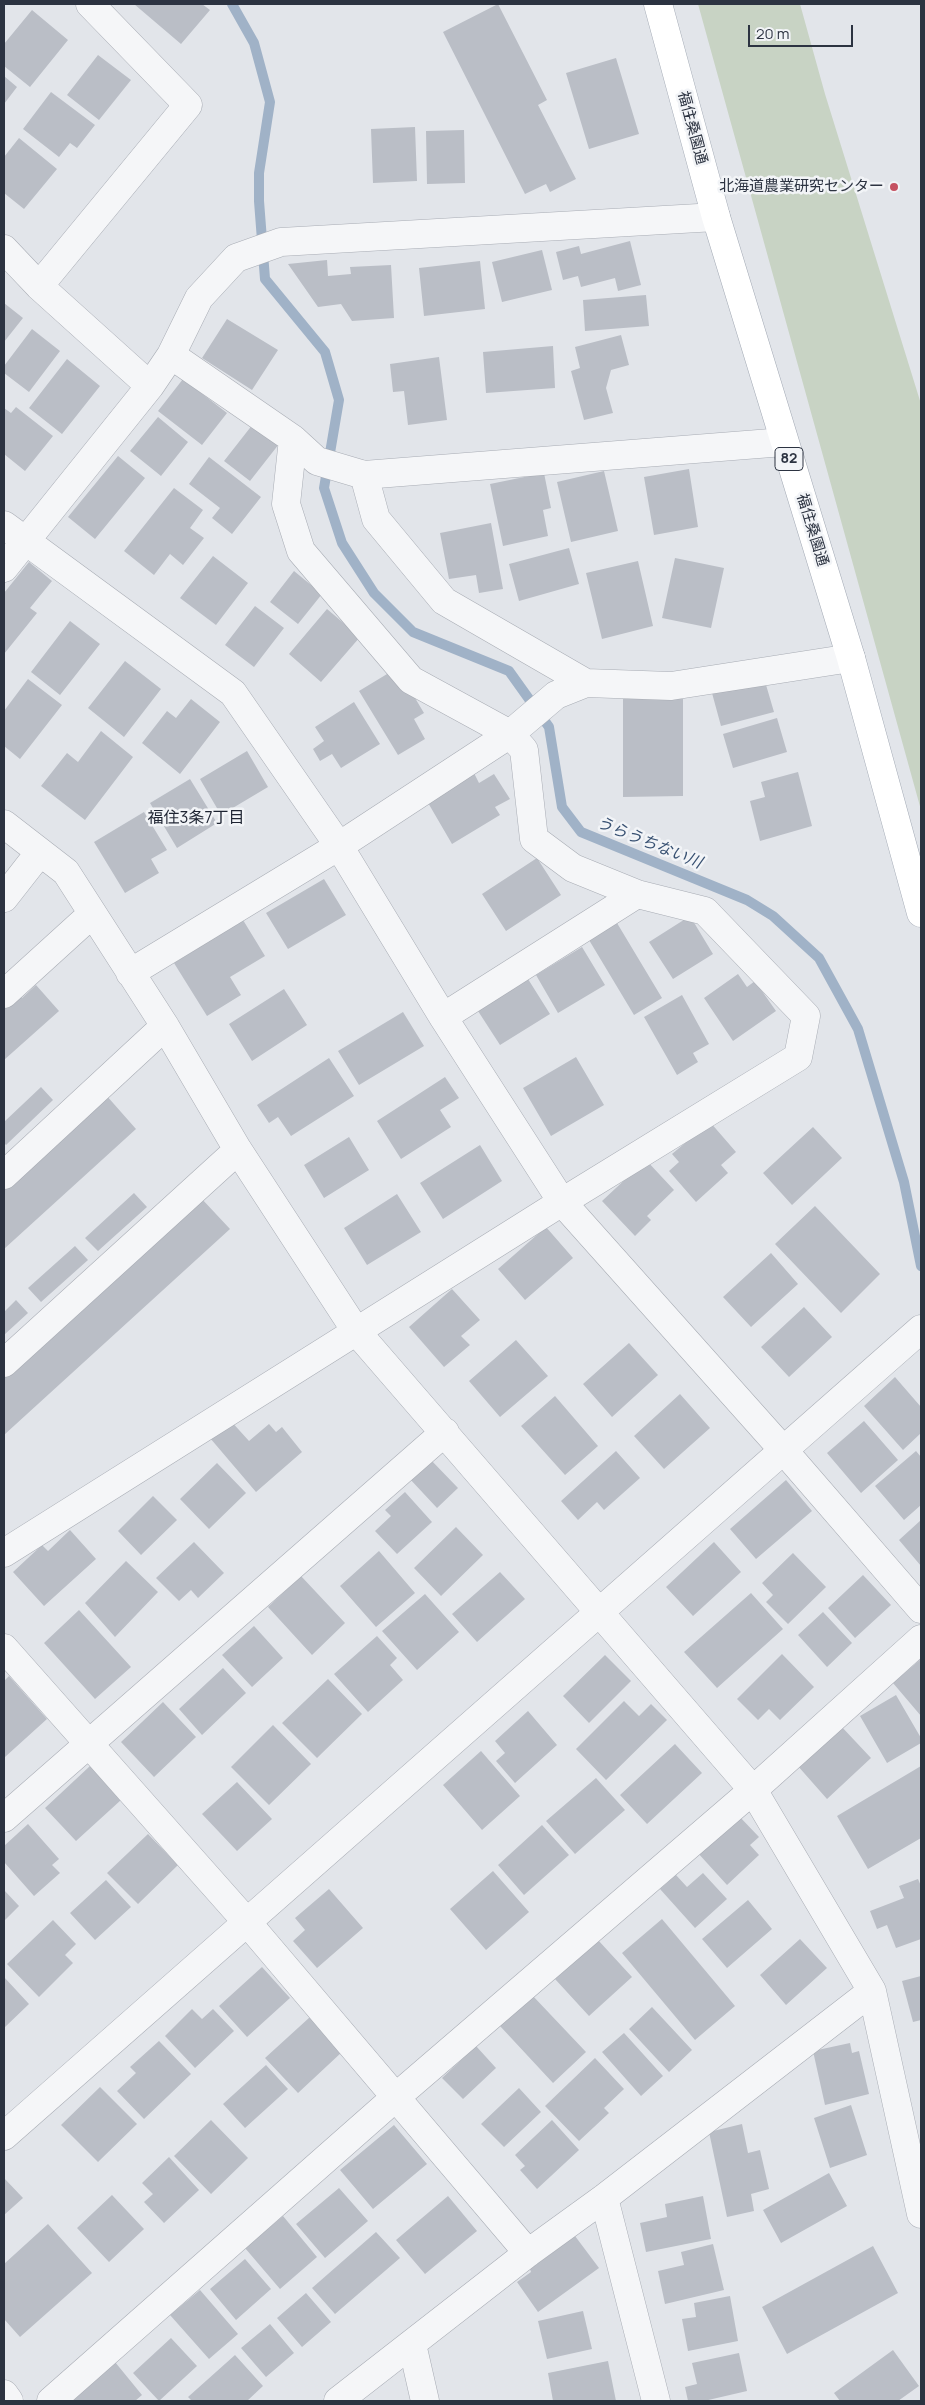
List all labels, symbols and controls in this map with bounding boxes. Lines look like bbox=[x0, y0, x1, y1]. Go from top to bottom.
scale bar bbox=[750, 15, 855, 47]
text: 20 m bbox=[756, 23, 789, 44]
street label: 福住桑園通 bbox=[674, 89, 710, 167]
place label: 北海道農業研究センター bbox=[719, 178, 884, 196]
marker: 北海道農業研究センター bbox=[888, 181, 900, 193]
road number: 82 bbox=[775, 448, 803, 470]
street label: 福住桑園通 bbox=[792, 492, 832, 568]
district label: 福住3条7丁目 bbox=[148, 809, 244, 829]
water label: うらうちない川 bbox=[593, 813, 705, 873]

